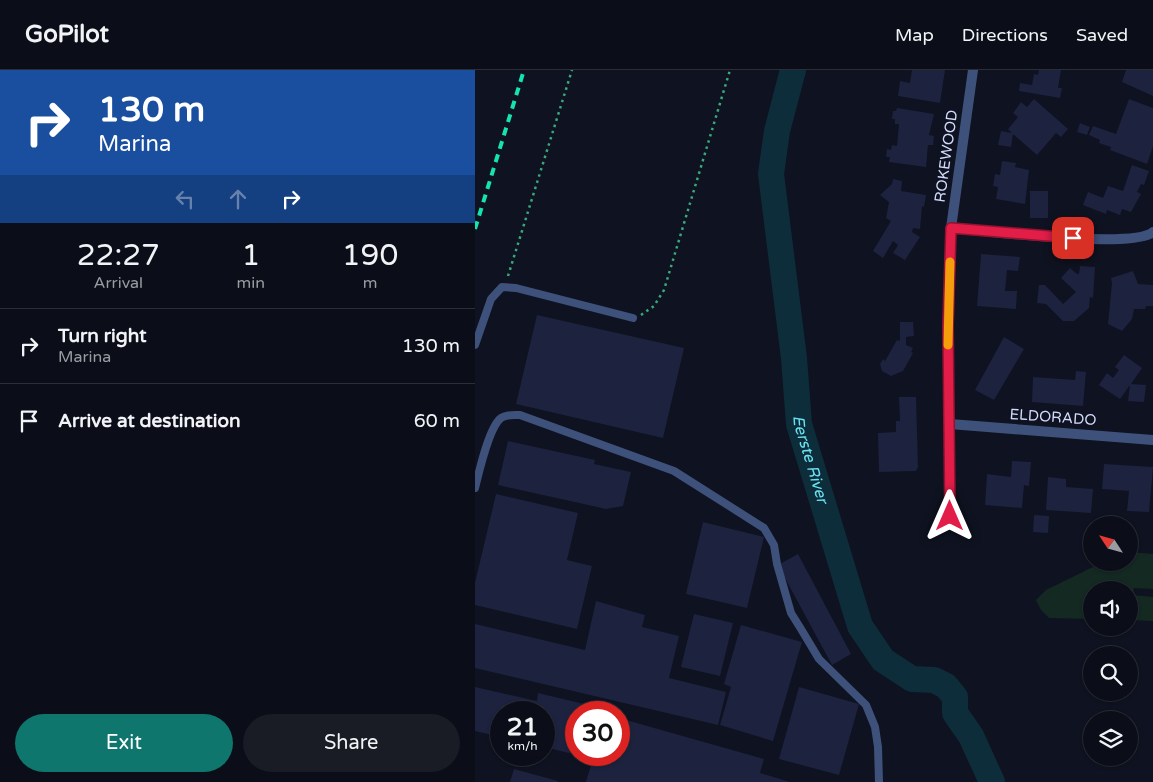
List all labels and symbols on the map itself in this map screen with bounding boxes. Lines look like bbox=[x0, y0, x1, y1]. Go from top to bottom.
street label: ROKEWOOD bbox=[931, 109, 961, 203]
pin bbox=[1052, 217, 1094, 259]
street label: ELDORADO bbox=[1009, 405, 1097, 429]
water label: Eerste River bbox=[788, 415, 833, 508]
position arrow bbox=[923, 489, 975, 541]
north arrow bbox=[1083, 516, 1137, 571]
speed limit sign: 30 bbox=[565, 701, 630, 766]

